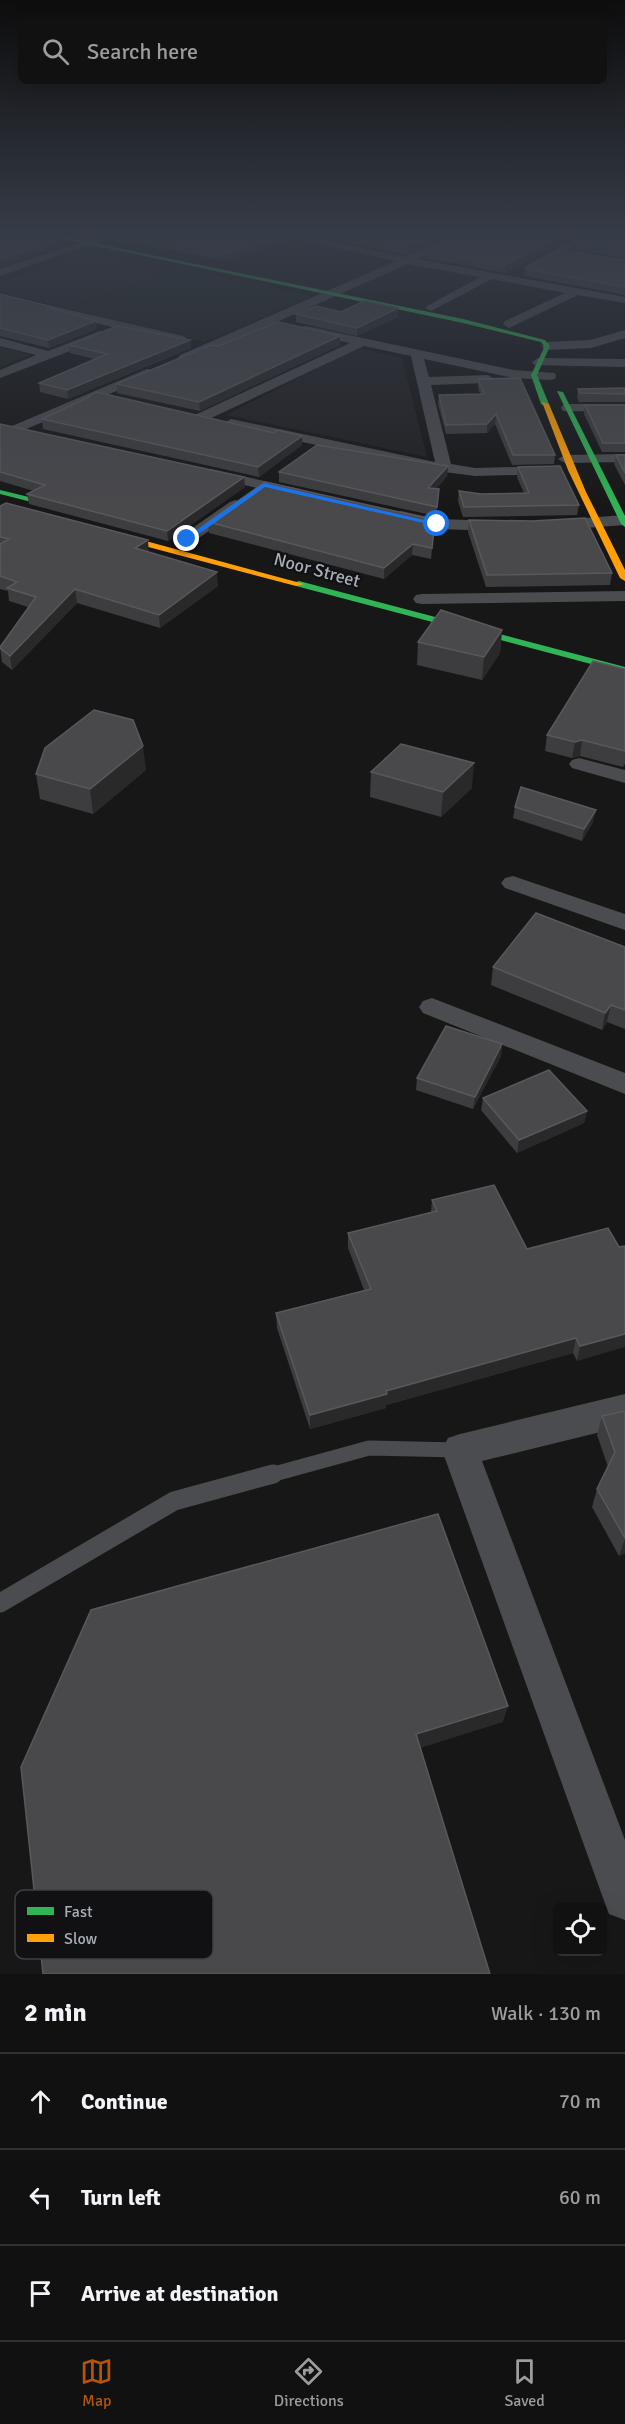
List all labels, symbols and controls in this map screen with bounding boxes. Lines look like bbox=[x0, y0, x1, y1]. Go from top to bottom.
search box bbox=[18, 18, 607, 84]
icon: search bbox=[39, 35, 72, 68]
text: Search here bbox=[87, 38, 198, 65]
route start bbox=[423, 510, 449, 536]
route end bbox=[173, 525, 199, 551]
street label: Noor Street bbox=[271, 548, 363, 592]
legend bbox=[15, 1890, 213, 1959]
text: Fast bbox=[64, 1902, 93, 1922]
map controls bbox=[553, 1902, 607, 1956]
button: locate bbox=[553, 1902, 607, 1956]
text: Slow bbox=[64, 1929, 98, 1949]
text: 2 min bbox=[24, 1997, 87, 2029]
text: Walk · 130 m bbox=[491, 2001, 601, 2026]
icon: ahead bbox=[24, 2085, 57, 2118]
text: Continue bbox=[81, 2088, 168, 2115]
text: 70 m bbox=[559, 2089, 601, 2114]
icon: left bbox=[24, 2181, 57, 2214]
text: Turn left bbox=[81, 2184, 161, 2211]
text: 60 m bbox=[559, 2185, 601, 2210]
icon: arrive bbox=[24, 2277, 57, 2310]
text: Arrive at destination bbox=[81, 2280, 278, 2307]
tab: Map bbox=[80, 2355, 113, 2411]
tab: Directions bbox=[274, 2355, 344, 2411]
tab: Saved bbox=[504, 2355, 545, 2411]

